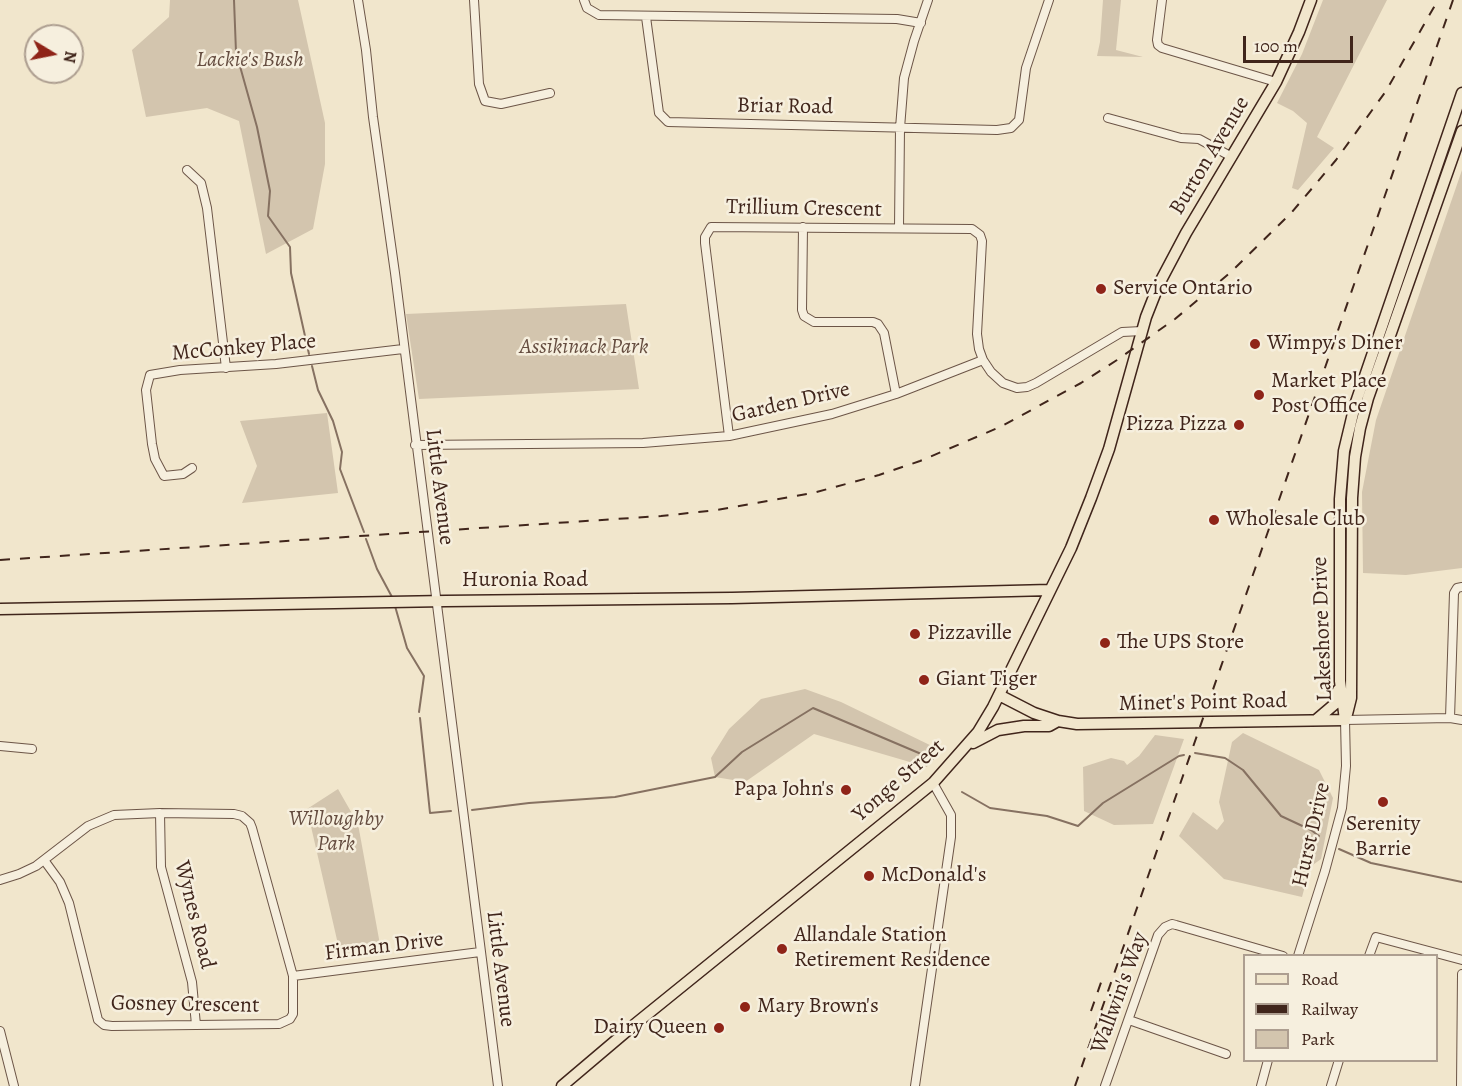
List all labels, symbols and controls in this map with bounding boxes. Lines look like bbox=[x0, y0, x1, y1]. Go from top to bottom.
north arrow bbox=[24, 24, 84, 84]
scale bar bbox=[1246, 24, 1356, 62]
text: 100 m bbox=[1254, 34, 1298, 58]
park label: Lackie's Bush bbox=[196, 48, 304, 74]
text: N bbox=[58, 49, 82, 64]
street label: Burton Avenue bbox=[1164, 92, 1256, 220]
street label: Briar Road bbox=[737, 93, 833, 121]
street label: Trillium Crescent bbox=[726, 194, 882, 224]
place label: Service Ontario bbox=[1113, 276, 1252, 302]
marker: Service Ontario bbox=[1094, 282, 1108, 296]
street label: McConkey Place bbox=[171, 329, 317, 367]
place label: Wimpy's Diner bbox=[1267, 331, 1403, 357]
park label: Assikinack Park bbox=[520, 335, 648, 361]
marker: Wimpy's Diner bbox=[1248, 337, 1262, 351]
place label: Market Place Post Office bbox=[1271, 369, 1387, 420]
street label: Garden Drive bbox=[729, 377, 853, 429]
marker: Market Place Post Office bbox=[1252, 388, 1266, 402]
place label: Pizza Pizza bbox=[1125, 412, 1227, 438]
marker: Pizza Pizza bbox=[1232, 418, 1246, 432]
street label: Little Avenue bbox=[419, 427, 459, 547]
place label: Wholesale Club bbox=[1226, 507, 1365, 533]
marker: Wholesale Club bbox=[1207, 513, 1221, 527]
street label: Lakeshore Drive bbox=[1307, 556, 1339, 702]
street label: Huronia Road bbox=[462, 568, 588, 594]
place label: Pizzaville bbox=[927, 621, 1012, 647]
marker: Pizzaville bbox=[908, 627, 922, 641]
place label: The UPS Store bbox=[1117, 630, 1244, 656]
marker: The UPS Store bbox=[1098, 636, 1112, 650]
place label: Giant Tiger bbox=[936, 667, 1037, 693]
marker: Giant Tiger bbox=[917, 673, 931, 687]
street label: Minet's Point Road bbox=[1118, 688, 1288, 718]
street label: Yonge Street bbox=[848, 734, 950, 828]
place label: Papa John's bbox=[734, 777, 834, 803]
street label: Hurst Drive bbox=[1287, 780, 1337, 890]
marker: Papa John's bbox=[839, 783, 853, 797]
marker: Serenity Barrie bbox=[1376, 795, 1390, 809]
park label: Willoughby Park bbox=[288, 807, 384, 858]
place label: Serenity Barrie bbox=[1346, 812, 1420, 864]
street label: Wynes Road bbox=[168, 858, 220, 972]
place label: McDonald's bbox=[881, 863, 986, 889]
marker: McDonald's bbox=[862, 869, 876, 883]
street label: Little Avenue bbox=[480, 909, 520, 1029]
place label: Allandale Station Retirement Residence bbox=[794, 923, 990, 974]
street label: Firman Drive bbox=[323, 927, 445, 967]
street label: Wallwin's Way bbox=[1086, 929, 1154, 1057]
marker: Allandale Station Retirement Residence bbox=[775, 942, 789, 956]
legend bbox=[1243, 954, 1438, 1062]
text: Road bbox=[1301, 967, 1338, 991]
street label: Gosney Crescent bbox=[111, 991, 259, 1019]
place label: Mary Brown's bbox=[757, 994, 879, 1020]
text: Railway bbox=[1301, 997, 1358, 1021]
marker: Mary Brown's bbox=[738, 1000, 752, 1014]
place label: Dairy Queen bbox=[593, 1015, 707, 1041]
marker: Dairy Queen bbox=[712, 1021, 726, 1035]
text: Park bbox=[1301, 1027, 1335, 1051]

